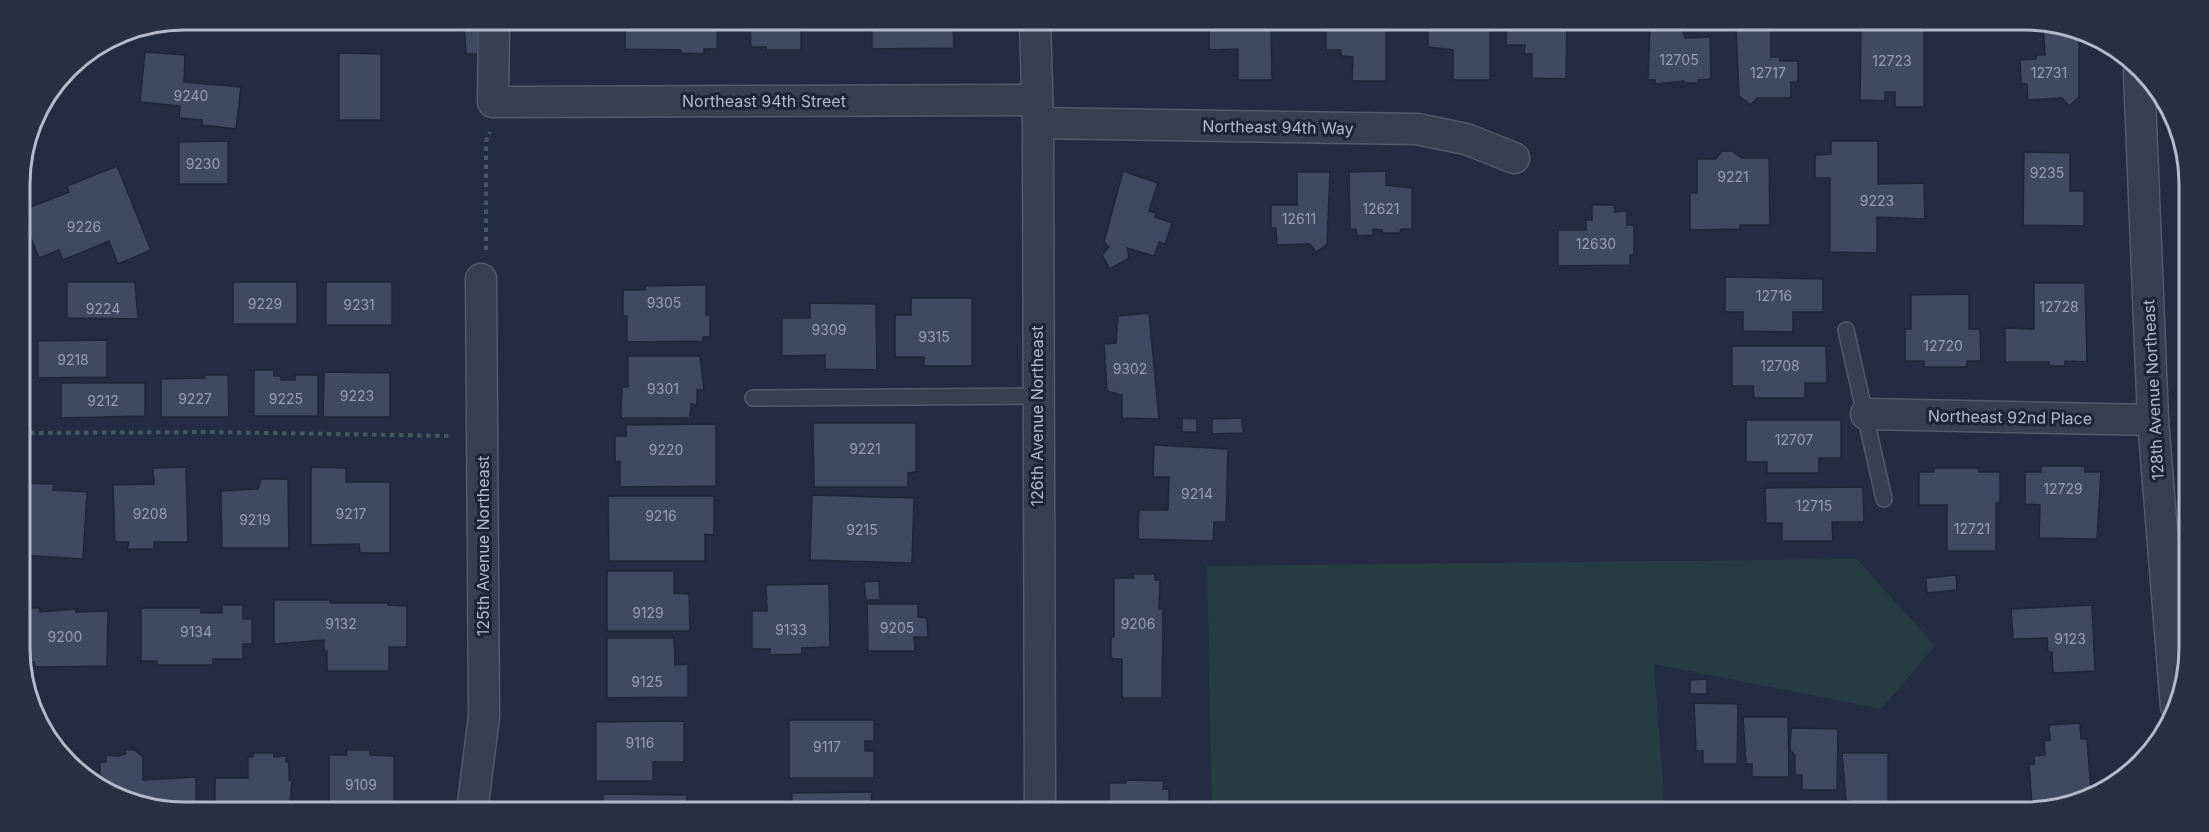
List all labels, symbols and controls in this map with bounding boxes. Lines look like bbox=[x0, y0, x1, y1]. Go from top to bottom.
house number: 12705 bbox=[1659, 51, 1699, 68]
house number: 12723 bbox=[1872, 52, 1912, 69]
house number: 12717 bbox=[1750, 64, 1786, 81]
house number: 12731 bbox=[2031, 64, 2067, 81]
house number: 9240 bbox=[174, 87, 208, 104]
street label: Northeast 94th Street bbox=[682, 91, 846, 111]
street label: Northeast 94th Way bbox=[1202, 116, 1354, 138]
house number: 9230 bbox=[186, 155, 220, 172]
house number: 9235 bbox=[2030, 164, 2064, 181]
house number: 9221 bbox=[1717, 168, 1749, 185]
house number: 9223 bbox=[1860, 192, 1894, 209]
house number: 12621 bbox=[1362, 200, 1400, 217]
house number: 12611 bbox=[1282, 210, 1316, 227]
house number: 9226 bbox=[67, 218, 101, 235]
house number: 12630 bbox=[1576, 235, 1616, 252]
house number: 12716 bbox=[1756, 287, 1792, 304]
house number: 9305 bbox=[647, 294, 681, 311]
house number: 9229 bbox=[248, 295, 282, 312]
house number: 9231 bbox=[343, 296, 375, 313]
house number: 12728 bbox=[2039, 298, 2079, 315]
street label: 128th Avenue Northeast bbox=[2138, 299, 2168, 481]
house number: 9224 bbox=[86, 300, 120, 317]
house number: 9309 bbox=[812, 321, 846, 338]
street label: 126th Avenue Northeast bbox=[1027, 326, 1047, 506]
house number: 9315 bbox=[918, 328, 950, 345]
house number: 12720 bbox=[1923, 337, 1963, 354]
house number: 9218 bbox=[57, 351, 89, 368]
house number: 12708 bbox=[1760, 357, 1800, 374]
house number: 9302 bbox=[1113, 360, 1147, 377]
house number: 9301 bbox=[647, 380, 679, 397]
house number: 9223 bbox=[340, 387, 374, 404]
house number: 9227 bbox=[178, 390, 212, 407]
house number: 9225 bbox=[269, 390, 303, 407]
house number: 9212 bbox=[87, 392, 119, 409]
street label: Northeast 92nd Place bbox=[1928, 406, 2092, 428]
house number: 12707 bbox=[1775, 431, 1813, 448]
house number: 9221 bbox=[849, 440, 881, 457]
house number: 9220 bbox=[649, 441, 683, 458]
street label: 125th Avenue Northeast bbox=[473, 456, 493, 636]
house number: 12729 bbox=[2043, 480, 2083, 497]
house number: 9214 bbox=[1181, 485, 1213, 502]
house number: 12715 bbox=[1796, 497, 1832, 514]
house number: 9208 bbox=[133, 505, 167, 522]
house number: 9217 bbox=[336, 505, 366, 522]
house number: 9216 bbox=[645, 507, 677, 524]
house number: 9219 bbox=[239, 511, 271, 528]
house number: 12721 bbox=[1954, 520, 1990, 537]
house number: 9215 bbox=[846, 521, 878, 538]
house number: 9129 bbox=[632, 604, 664, 621]
house number: 9132 bbox=[325, 615, 357, 632]
house number: 9206 bbox=[1121, 615, 1155, 632]
house number: 9205 bbox=[880, 619, 914, 636]
house number: 9133 bbox=[775, 621, 807, 638]
house number: 9134 bbox=[180, 623, 212, 640]
house number: 9200 bbox=[48, 628, 82, 645]
house number: 9123 bbox=[2054, 630, 2086, 647]
house number: 9125 bbox=[631, 673, 663, 690]
house number: 9116 bbox=[626, 734, 654, 751]
house number: 9117 bbox=[813, 738, 841, 755]
house number: 9109 bbox=[345, 776, 377, 793]

